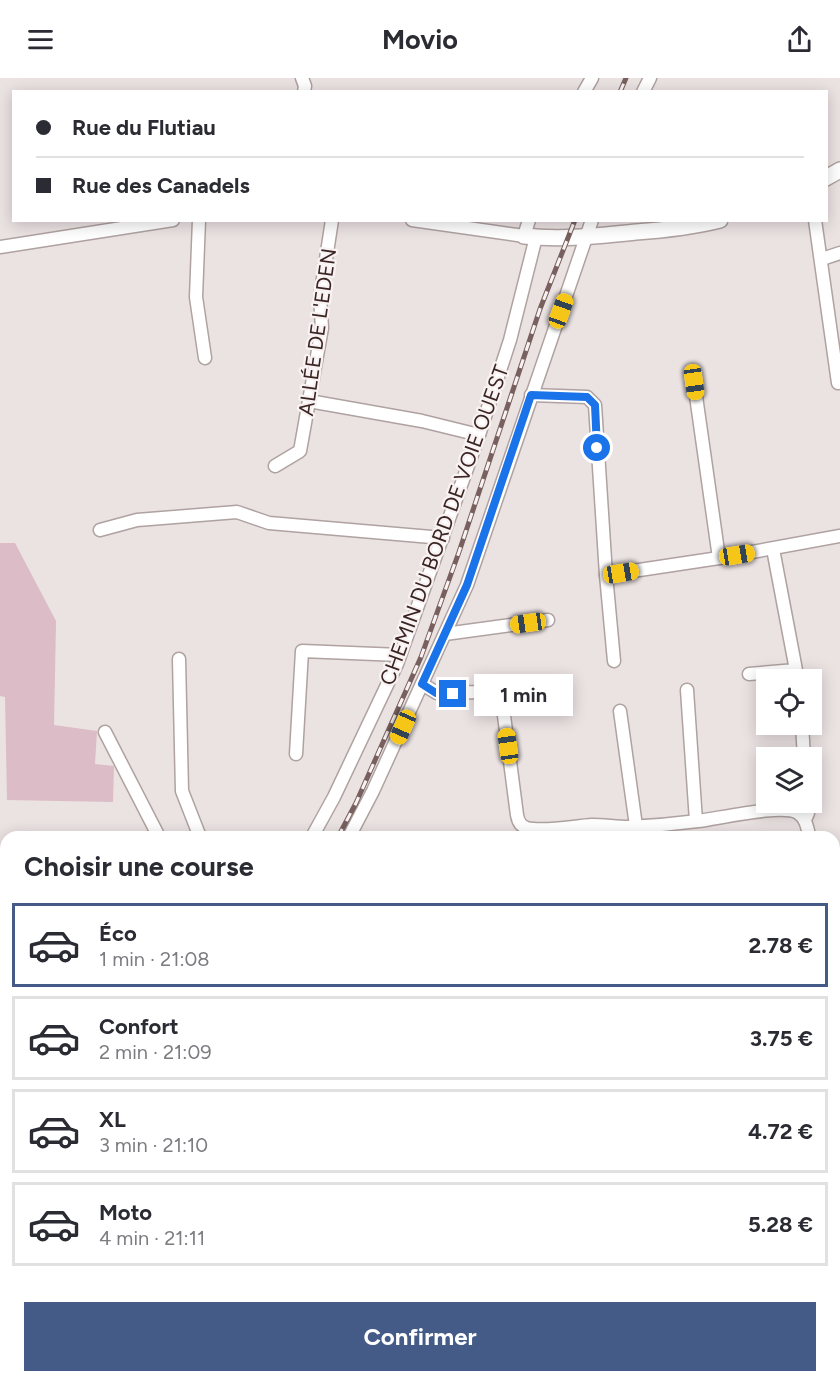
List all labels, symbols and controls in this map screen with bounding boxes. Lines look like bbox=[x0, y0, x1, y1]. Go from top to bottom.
icon: menu bbox=[24, 23, 57, 56]
text: Movio bbox=[382, 23, 458, 56]
icon: share bbox=[783, 23, 816, 56]
text: Rue du Flutiau bbox=[72, 114, 216, 141]
text: Rue des Canadels bbox=[72, 172, 250, 199]
street label: ALLÉE DE L'EDEN bbox=[293, 247, 341, 417]
car bbox=[546, 291, 576, 331]
street label: CHEMIN DU BORD DE VOIE OUEST bbox=[374, 361, 514, 688]
car bbox=[683, 363, 705, 401]
route start bbox=[583, 434, 610, 461]
car bbox=[718, 543, 756, 567]
car bbox=[602, 561, 640, 585]
car bbox=[509, 612, 547, 634]
map controls bbox=[756, 669, 822, 813]
button: locate bbox=[756, 669, 822, 735]
callout: 1 min bbox=[474, 673, 573, 715]
route end bbox=[439, 680, 466, 707]
text: 1 min bbox=[500, 683, 547, 707]
car bbox=[387, 707, 419, 747]
car bbox=[497, 727, 519, 765]
button: layers bbox=[756, 747, 822, 813]
text: Choisir une course bbox=[24, 850, 254, 883]
icon: car bbox=[27, 918, 81, 972]
text: Éco bbox=[99, 920, 137, 947]
text: 2.78 € bbox=[749, 932, 813, 959]
text: 1 min · 21:08 bbox=[99, 947, 210, 971]
icon: car bbox=[27, 1011, 81, 1065]
text: Confort bbox=[99, 1013, 179, 1040]
text: 3.75 € bbox=[750, 1025, 813, 1052]
text: 2 min · 21:09 bbox=[99, 1040, 212, 1064]
icon: car bbox=[27, 1104, 81, 1158]
text: XL bbox=[99, 1106, 126, 1133]
text: 4.72 € bbox=[748, 1118, 813, 1145]
text: 3 min · 21:10 bbox=[99, 1133, 208, 1157]
icon: car bbox=[27, 1197, 81, 1251]
text: Moto bbox=[99, 1199, 152, 1226]
text: 5.28 € bbox=[748, 1211, 813, 1238]
text: 4 min · 21:11 bbox=[99, 1226, 205, 1250]
button: Confirmer bbox=[24, 1302, 816, 1371]

